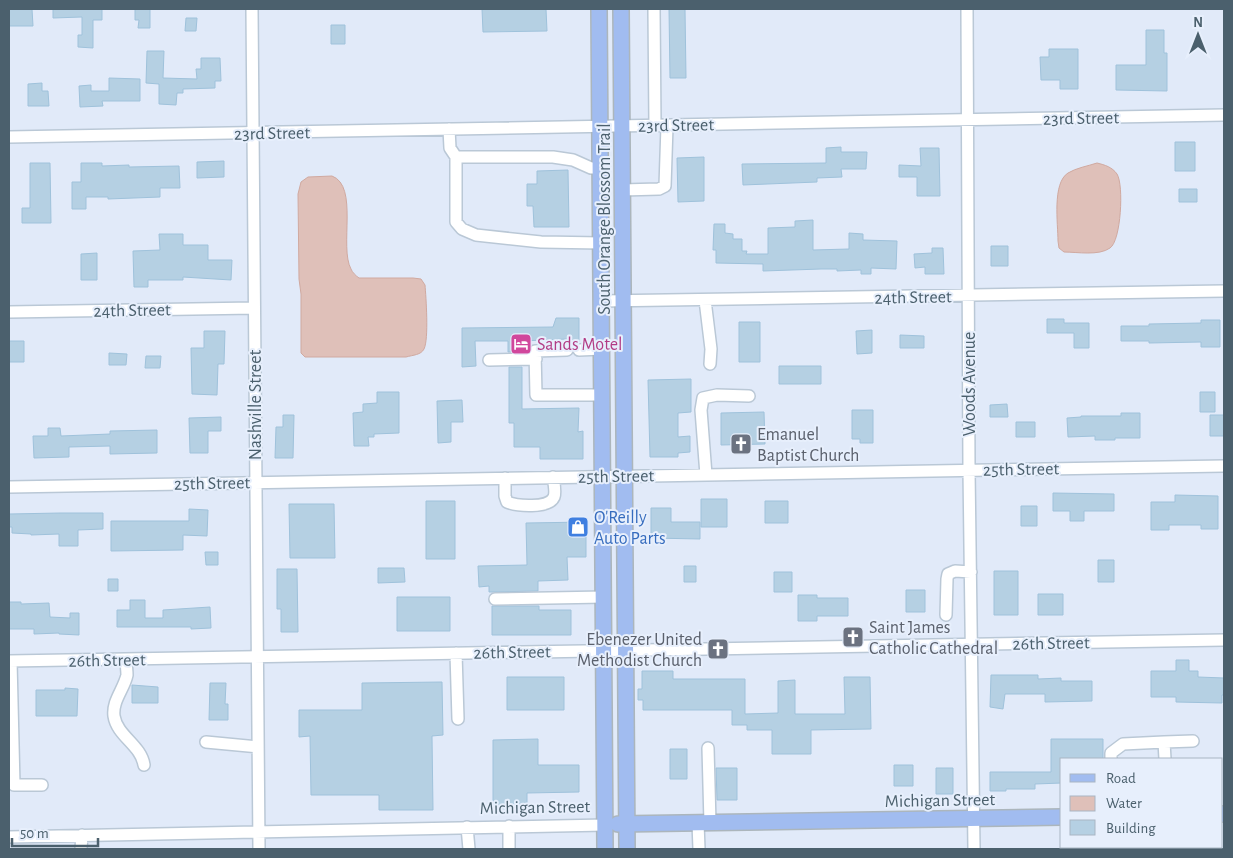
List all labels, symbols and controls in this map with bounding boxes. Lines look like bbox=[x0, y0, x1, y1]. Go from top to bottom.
north arrow bbox=[1173, 10, 1223, 60]
text: N bbox=[1193, 16, 1203, 30]
street label: 23rd Street bbox=[1043, 109, 1119, 129]
street label: 23rd Street bbox=[638, 116, 714, 136]
street label: South Orange Blossom Trail bbox=[596, 123, 614, 315]
street label: 23rd Street bbox=[234, 124, 310, 144]
street label: 24th Street bbox=[874, 288, 952, 308]
street label: 24th Street bbox=[93, 301, 171, 321]
hotel icon: Sands Motel bbox=[509, 332, 533, 356]
street label: Woods Avenue bbox=[961, 332, 979, 436]
place label: Sands Motel bbox=[537, 336, 622, 354]
street label: Nashville Street bbox=[247, 350, 265, 460]
place label: Emanuel Baptist Church bbox=[757, 426, 859, 465]
church icon: Emanuel Baptist Church bbox=[729, 432, 753, 456]
street label: 25th Street bbox=[983, 460, 1059, 480]
street label: 25th Street bbox=[578, 467, 654, 487]
street label: 25th Street bbox=[174, 474, 250, 494]
place label: O'Reilly Auto Parts bbox=[594, 509, 666, 548]
shop icon: O'Reilly Auto Parts bbox=[566, 515, 590, 539]
place label: Saint James Catholic Cathedral bbox=[869, 619, 998, 658]
church icon: Saint James Catholic Cathedral bbox=[841, 625, 865, 649]
place label: Ebenezer United Methodist Church bbox=[577, 631, 702, 670]
street label: 26th Street bbox=[1012, 634, 1090, 654]
church icon: Ebenezer United Methodist Church bbox=[706, 637, 730, 661]
street label: 26th Street bbox=[473, 643, 551, 663]
street label: 26th Street bbox=[68, 651, 146, 671]
legend bbox=[1060, 758, 1223, 848]
text: Road bbox=[1106, 771, 1136, 786]
street label: Michigan Street bbox=[885, 791, 996, 811]
text: Water bbox=[1106, 796, 1142, 811]
street label: Michigan Street bbox=[480, 798, 591, 818]
scale bar bbox=[12, 816, 99, 848]
text: Building bbox=[1106, 821, 1156, 836]
text: 50 m bbox=[20, 826, 49, 841]

